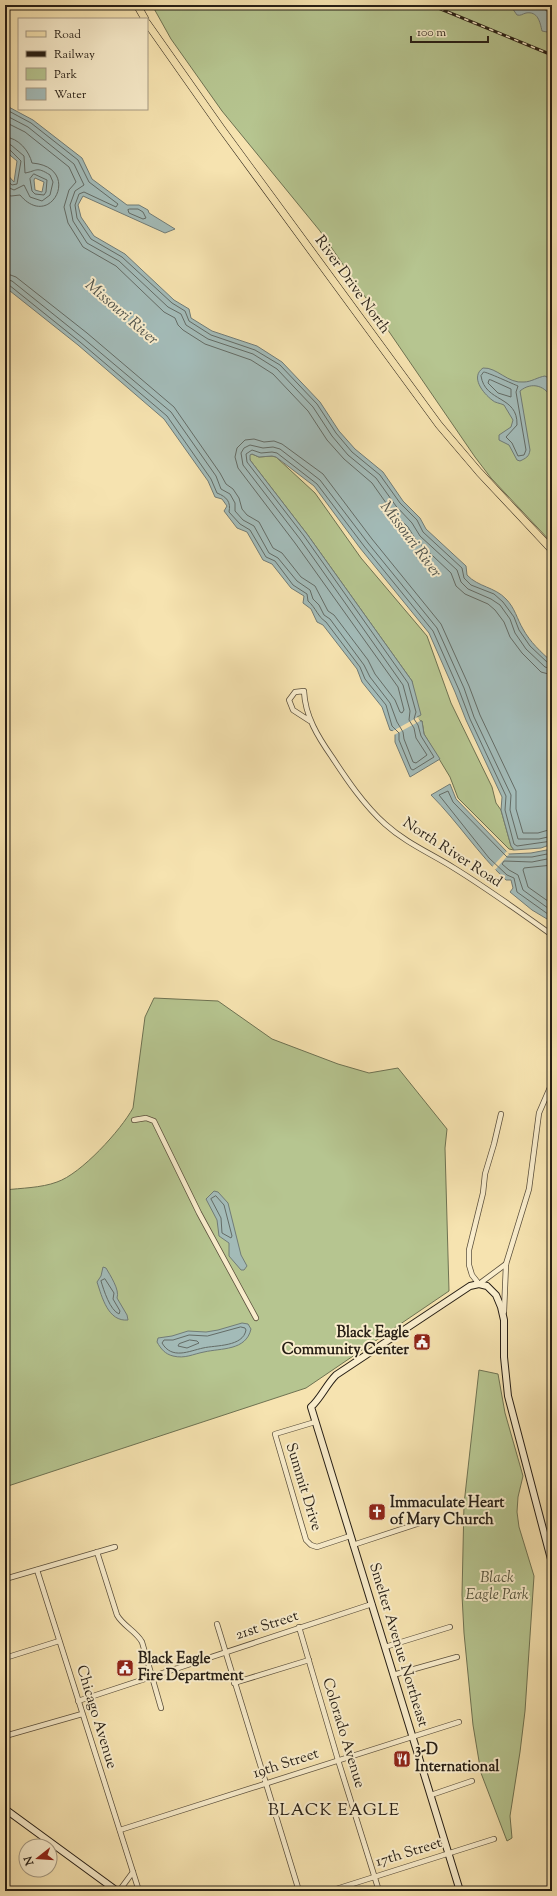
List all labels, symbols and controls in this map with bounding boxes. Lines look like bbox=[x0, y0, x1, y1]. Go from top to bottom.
legend bbox=[18, 18, 148, 110]
scale bar bbox=[411, 18, 488, 44]
text: 100 m bbox=[417, 24, 446, 42]
text: Road bbox=[54, 26, 81, 44]
text: Railway bbox=[54, 46, 95, 64]
text: Park bbox=[54, 66, 77, 84]
text: Water bbox=[54, 86, 87, 104]
street label: River Drive North bbox=[309, 232, 395, 339]
water label: Missouri River bbox=[79, 275, 163, 352]
water label: Missouri River bbox=[374, 497, 447, 583]
street label: North River Road bbox=[398, 813, 506, 893]
place label: Black Eagle Community Center bbox=[282, 1323, 409, 1361]
public building icon: Black Eagle Community Center bbox=[412, 1332, 432, 1352]
street label: Summit Drive bbox=[280, 1440, 326, 1534]
place label: Immaculate Heart of Mary Church bbox=[390, 1493, 505, 1531]
church icon: Immaculate Heart of Mary Church bbox=[367, 1502, 387, 1522]
street label: Smelter Avenue Northeast bbox=[363, 1560, 433, 1730]
park label: Black Eagle Park bbox=[465, 1568, 529, 1606]
street label: 21st Street bbox=[233, 1606, 301, 1646]
place label: Black Eagle Fire Department bbox=[138, 1649, 245, 1687]
public building icon: Black Eagle Fire Department bbox=[115, 1658, 135, 1678]
street label: Chicago Avenue bbox=[70, 1663, 122, 1771]
street label: Colorado Avenue bbox=[316, 1675, 370, 1791]
place label: 3-D International bbox=[415, 1740, 500, 1778]
street label: 19th Street bbox=[250, 1744, 322, 1784]
restaurant icon: 3-D International bbox=[392, 1749, 412, 1769]
district label: BLACK EAGLE bbox=[268, 1799, 400, 1823]
street label: 17th Street bbox=[373, 1833, 445, 1873]
north arrow bbox=[18, 1838, 58, 1878]
text: N bbox=[20, 1854, 39, 1868]

